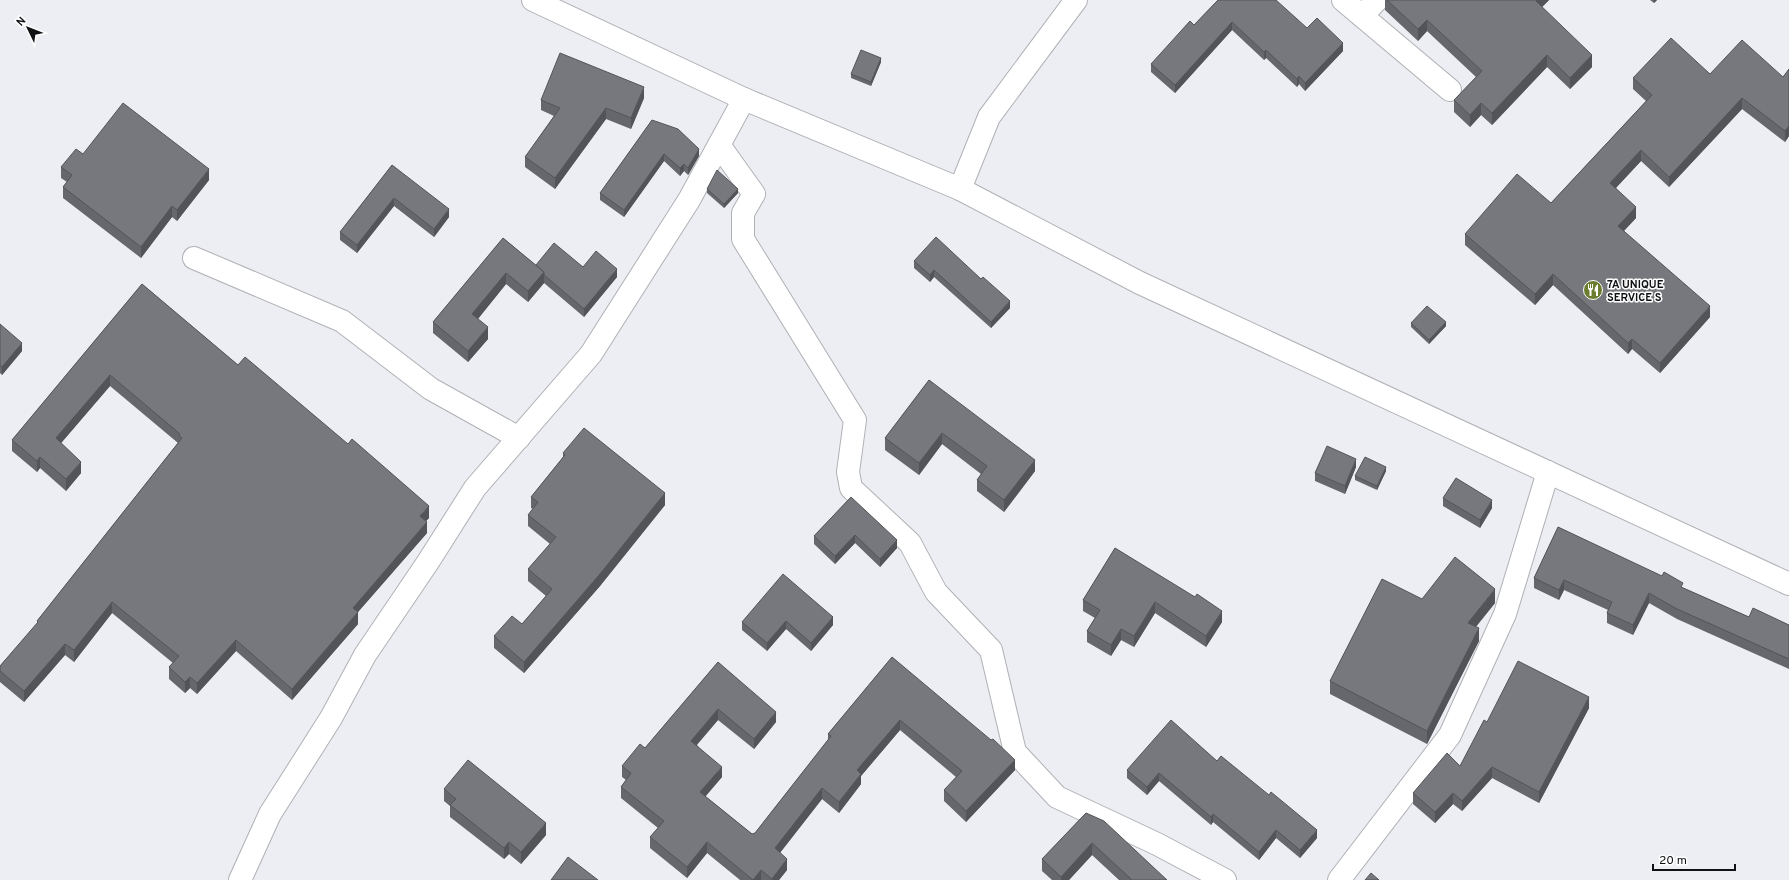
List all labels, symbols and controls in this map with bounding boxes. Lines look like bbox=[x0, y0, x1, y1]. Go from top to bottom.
north arrow bbox=[8, 8, 48, 48]
text: N bbox=[14, 14, 29, 30]
place label: 7A UNIQUE SERVICE S bbox=[1607, 278, 1664, 305]
restaurant icon: 7A UNIQUE SERVICE S bbox=[1582, 279, 1604, 301]
scale bar bbox=[1653, 846, 1735, 872]
text: 20 m bbox=[1659, 853, 1687, 869]

